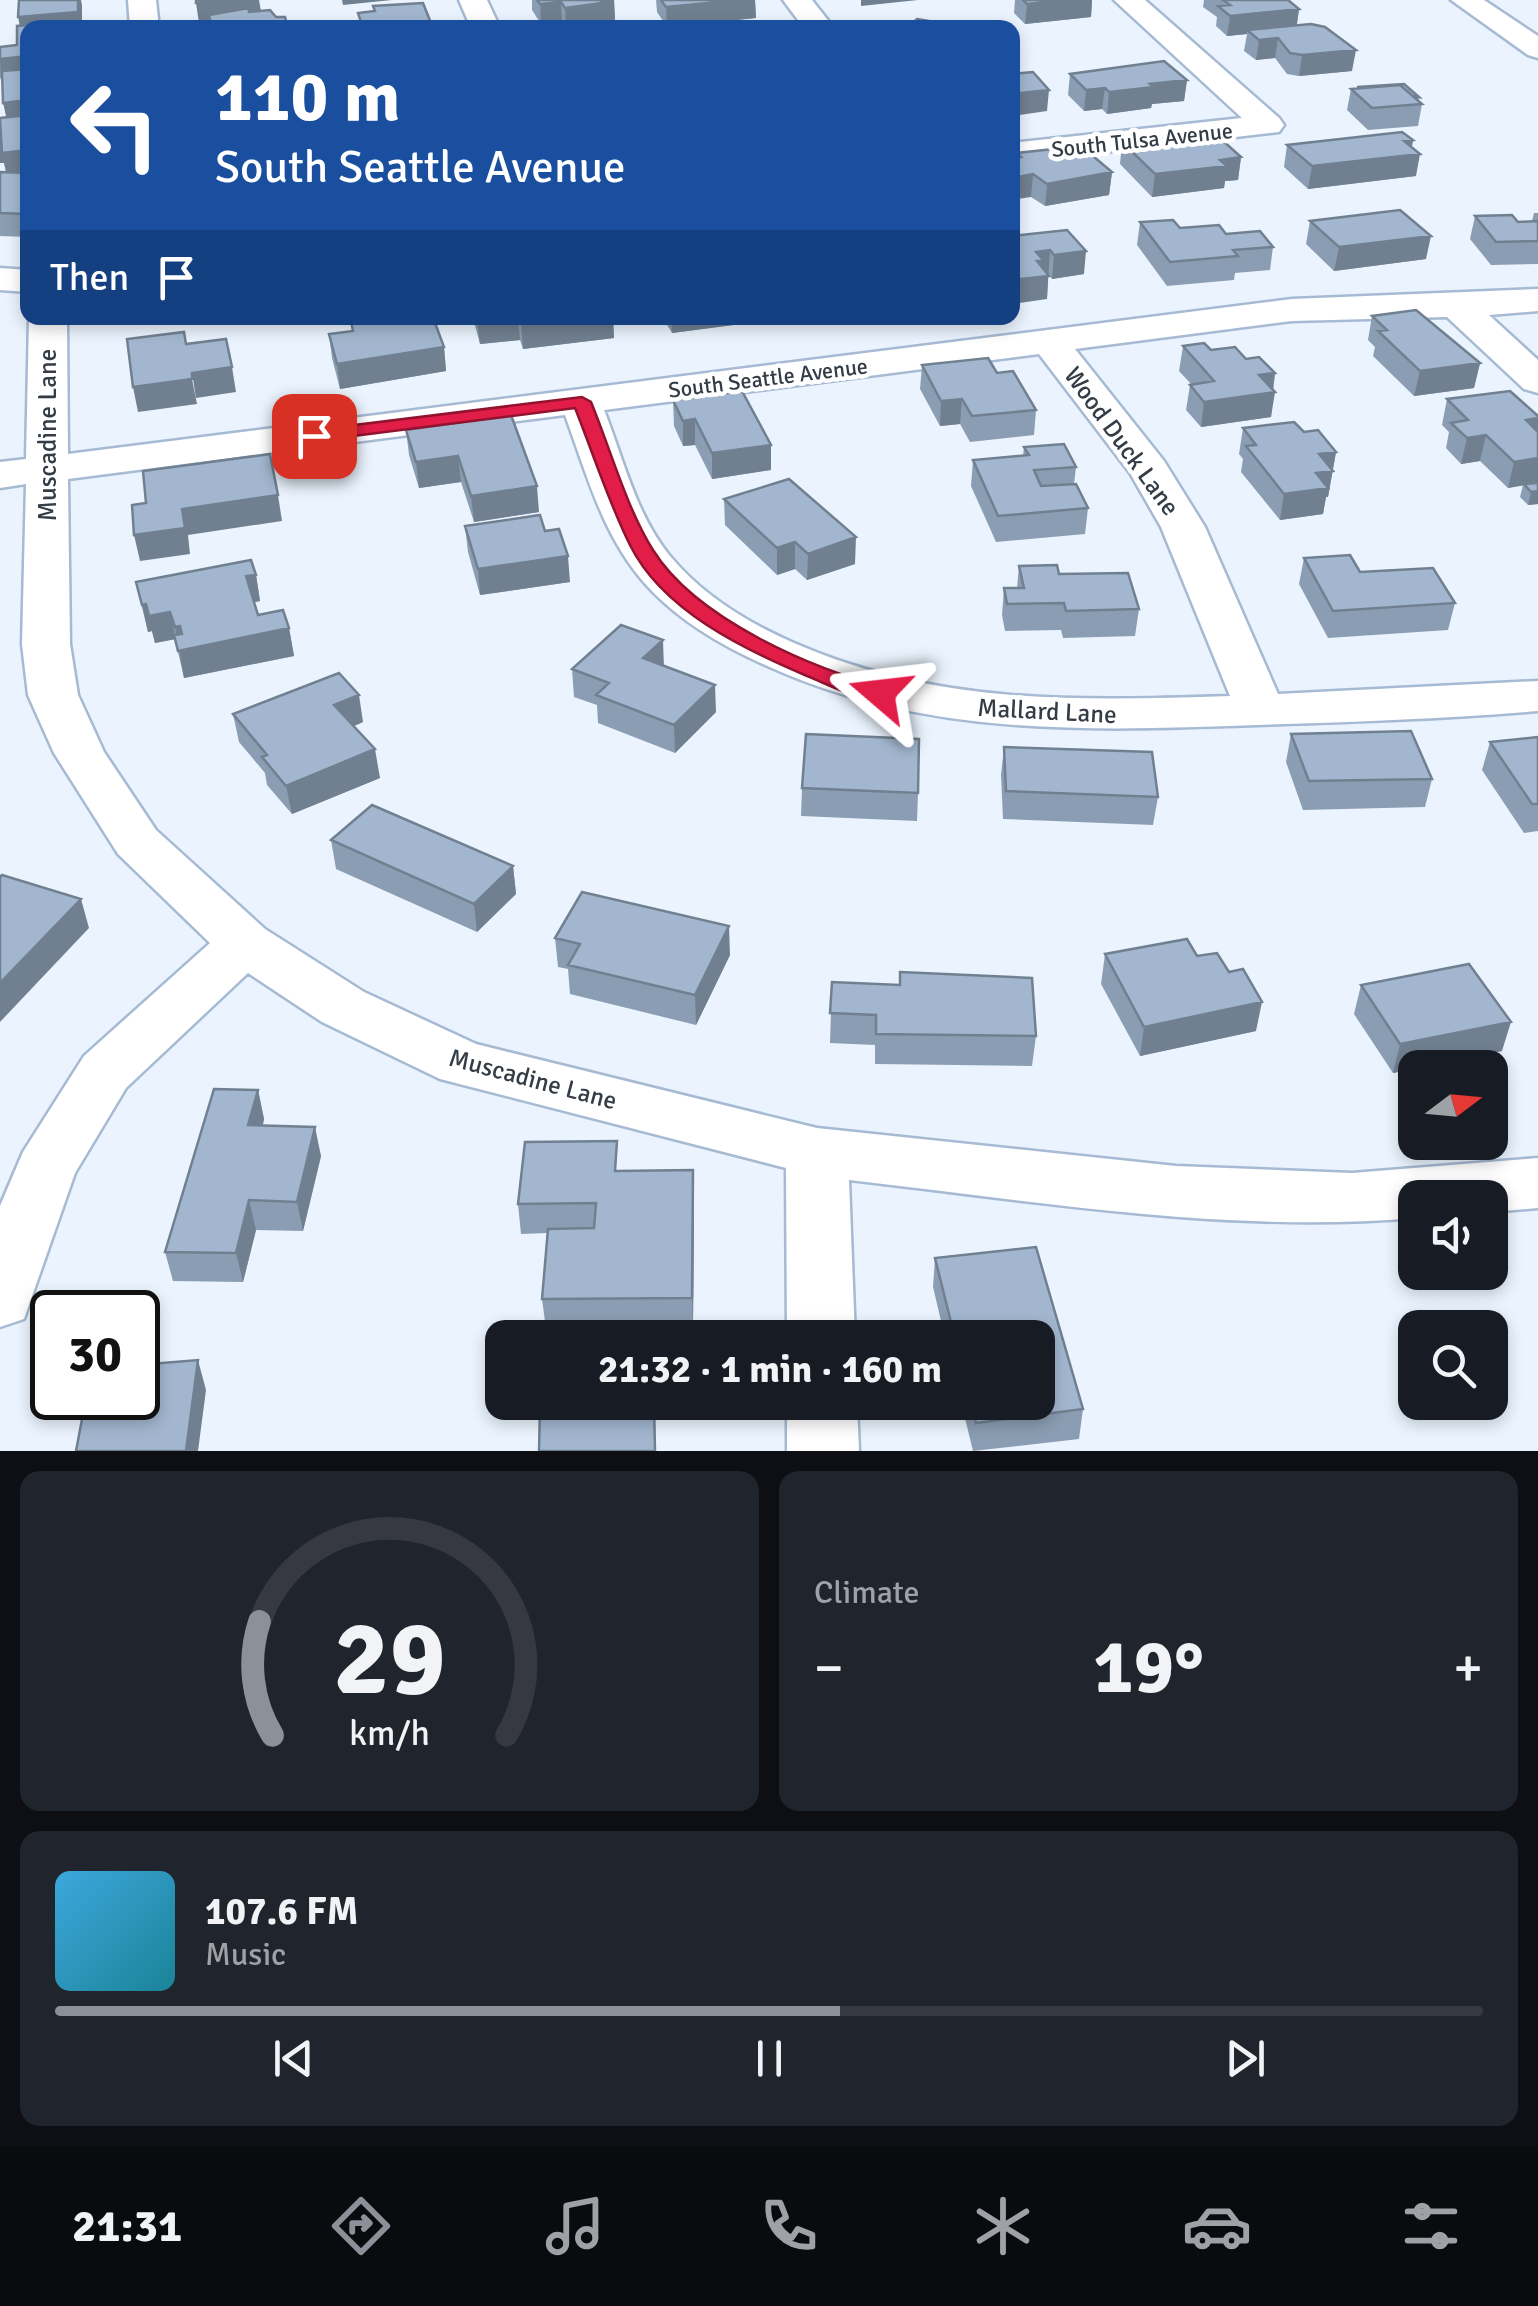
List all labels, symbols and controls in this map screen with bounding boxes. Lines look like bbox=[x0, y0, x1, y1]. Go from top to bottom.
text: 110 m bbox=[215, 54, 400, 140]
icon: left bbox=[50, 60, 180, 190]
street label: South Tulsa Avenue bbox=[1050, 117, 1234, 163]
text: South Seattle Avenue bbox=[215, 140, 625, 195]
icon: arrive bbox=[149, 250, 204, 305]
text: Then bbox=[50, 254, 129, 301]
street label: Muscadine Lane bbox=[32, 349, 63, 521]
street label: South Seattle Avenue bbox=[667, 352, 869, 404]
street label: Wood Duck Lane bbox=[1058, 361, 1186, 521]
pin bbox=[272, 394, 357, 479]
icon: arrive bbox=[287, 409, 342, 464]
position arrow bbox=[828, 641, 932, 745]
street label: Mallard Lane bbox=[977, 692, 1117, 730]
street label: Muscadine Lane bbox=[446, 1042, 620, 1116]
north arrow bbox=[1398, 1050, 1508, 1160]
map controls bbox=[1398, 1050, 1508, 1420]
button: sound bbox=[1398, 1180, 1508, 1290]
speed limit sign: 30 bbox=[30, 1290, 160, 1420]
button: search bbox=[1398, 1310, 1508, 1420]
text: 21:32 · 1 min · 160 m bbox=[598, 1346, 942, 1393]
text: Climate bbox=[814, 1573, 920, 1612]
text: 29 bbox=[333, 1595, 446, 1723]
text: 19° bbox=[1093, 1621, 1204, 1714]
text: − bbox=[814, 1634, 844, 1702]
text: + bbox=[1453, 1634, 1483, 1702]
text: km/h bbox=[349, 1711, 430, 1755]
text: 107.6 FM bbox=[205, 1888, 358, 1935]
text: Music bbox=[205, 1935, 286, 1974]
icon: previous bbox=[266, 2031, 321, 2086]
icon: pause bbox=[742, 2031, 797, 2086]
icon: next bbox=[1218, 2031, 1273, 2086]
icon: directions bbox=[326, 2191, 396, 2261]
icon: music bbox=[540, 2191, 610, 2261]
icon: phone bbox=[754, 2191, 824, 2261]
icon: climate bbox=[968, 2191, 1038, 2261]
icon: car bbox=[1182, 2191, 1252, 2261]
icon: filters bbox=[1396, 2191, 1466, 2261]
text: 21:31 bbox=[72, 2199, 182, 2254]

